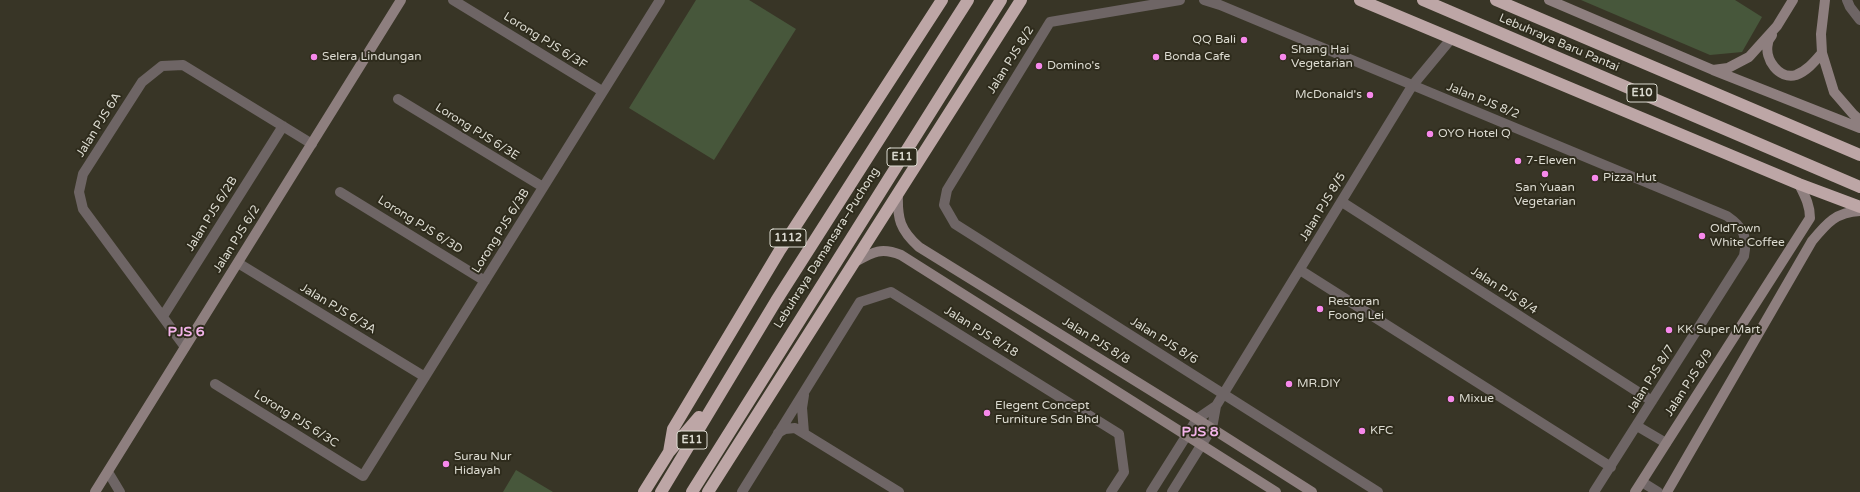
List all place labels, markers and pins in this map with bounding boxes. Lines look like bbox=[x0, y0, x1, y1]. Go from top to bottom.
place label: QQ Bali bbox=[1192, 33, 1236, 47]
marker: QQ Bali bbox=[1239, 35, 1249, 45]
place label: Shang Hai Vegetarian bbox=[1291, 43, 1353, 71]
place label: Selera Lindungan bbox=[322, 50, 421, 64]
place label: Bonda Cafe bbox=[1164, 50, 1230, 64]
marker: Selera Lindungan bbox=[309, 52, 319, 62]
marker: Bonda Cafe bbox=[1151, 52, 1161, 62]
marker: Shang Hai Vegetarian bbox=[1278, 52, 1288, 62]
place label: Domino's bbox=[1047, 59, 1100, 73]
marker: Domino's bbox=[1034, 61, 1044, 71]
place label: McDonald's bbox=[1295, 88, 1362, 102]
marker: McDonald's bbox=[1365, 90, 1375, 100]
place label: OYO Hotel Q bbox=[1438, 127, 1511, 141]
marker: OYO Hotel Q bbox=[1425, 129, 1435, 139]
place label: 7-Eleven bbox=[1526, 154, 1576, 168]
marker: 7-Eleven bbox=[1513, 156, 1523, 166]
marker: San Yuaan Vegetarian bbox=[1540, 169, 1550, 179]
place label: Pizza Hut bbox=[1603, 171, 1657, 185]
marker: Pizza Hut bbox=[1590, 173, 1600, 183]
place label: San Yuaan Vegetarian bbox=[1514, 181, 1576, 209]
place label: OldTown White Coffee bbox=[1710, 222, 1785, 250]
marker: OldTown White Coffee bbox=[1697, 231, 1707, 241]
place label: Restoran Foong Lei bbox=[1328, 295, 1384, 323]
marker: Restoran Foong Lei bbox=[1315, 304, 1325, 314]
place label: KK Super Mart bbox=[1677, 323, 1760, 337]
marker: KK Super Mart bbox=[1664, 325, 1674, 335]
place label: MR.DIY bbox=[1297, 377, 1340, 391]
marker: MR.DIY bbox=[1284, 379, 1294, 389]
place label: Mixue bbox=[1459, 392, 1494, 406]
marker: Mixue bbox=[1446, 394, 1456, 404]
place label: Elegent Concept Furniture Sdn Bhd bbox=[995, 399, 1099, 427]
marker: Elegent Concept Furniture Sdn Bhd bbox=[982, 408, 992, 418]
place label: KFC bbox=[1370, 424, 1393, 438]
marker: KFC bbox=[1357, 426, 1367, 436]
place label: Surau Nur Hidayah bbox=[454, 450, 512, 478]
marker: Surau Nur Hidayah bbox=[441, 459, 451, 469]

